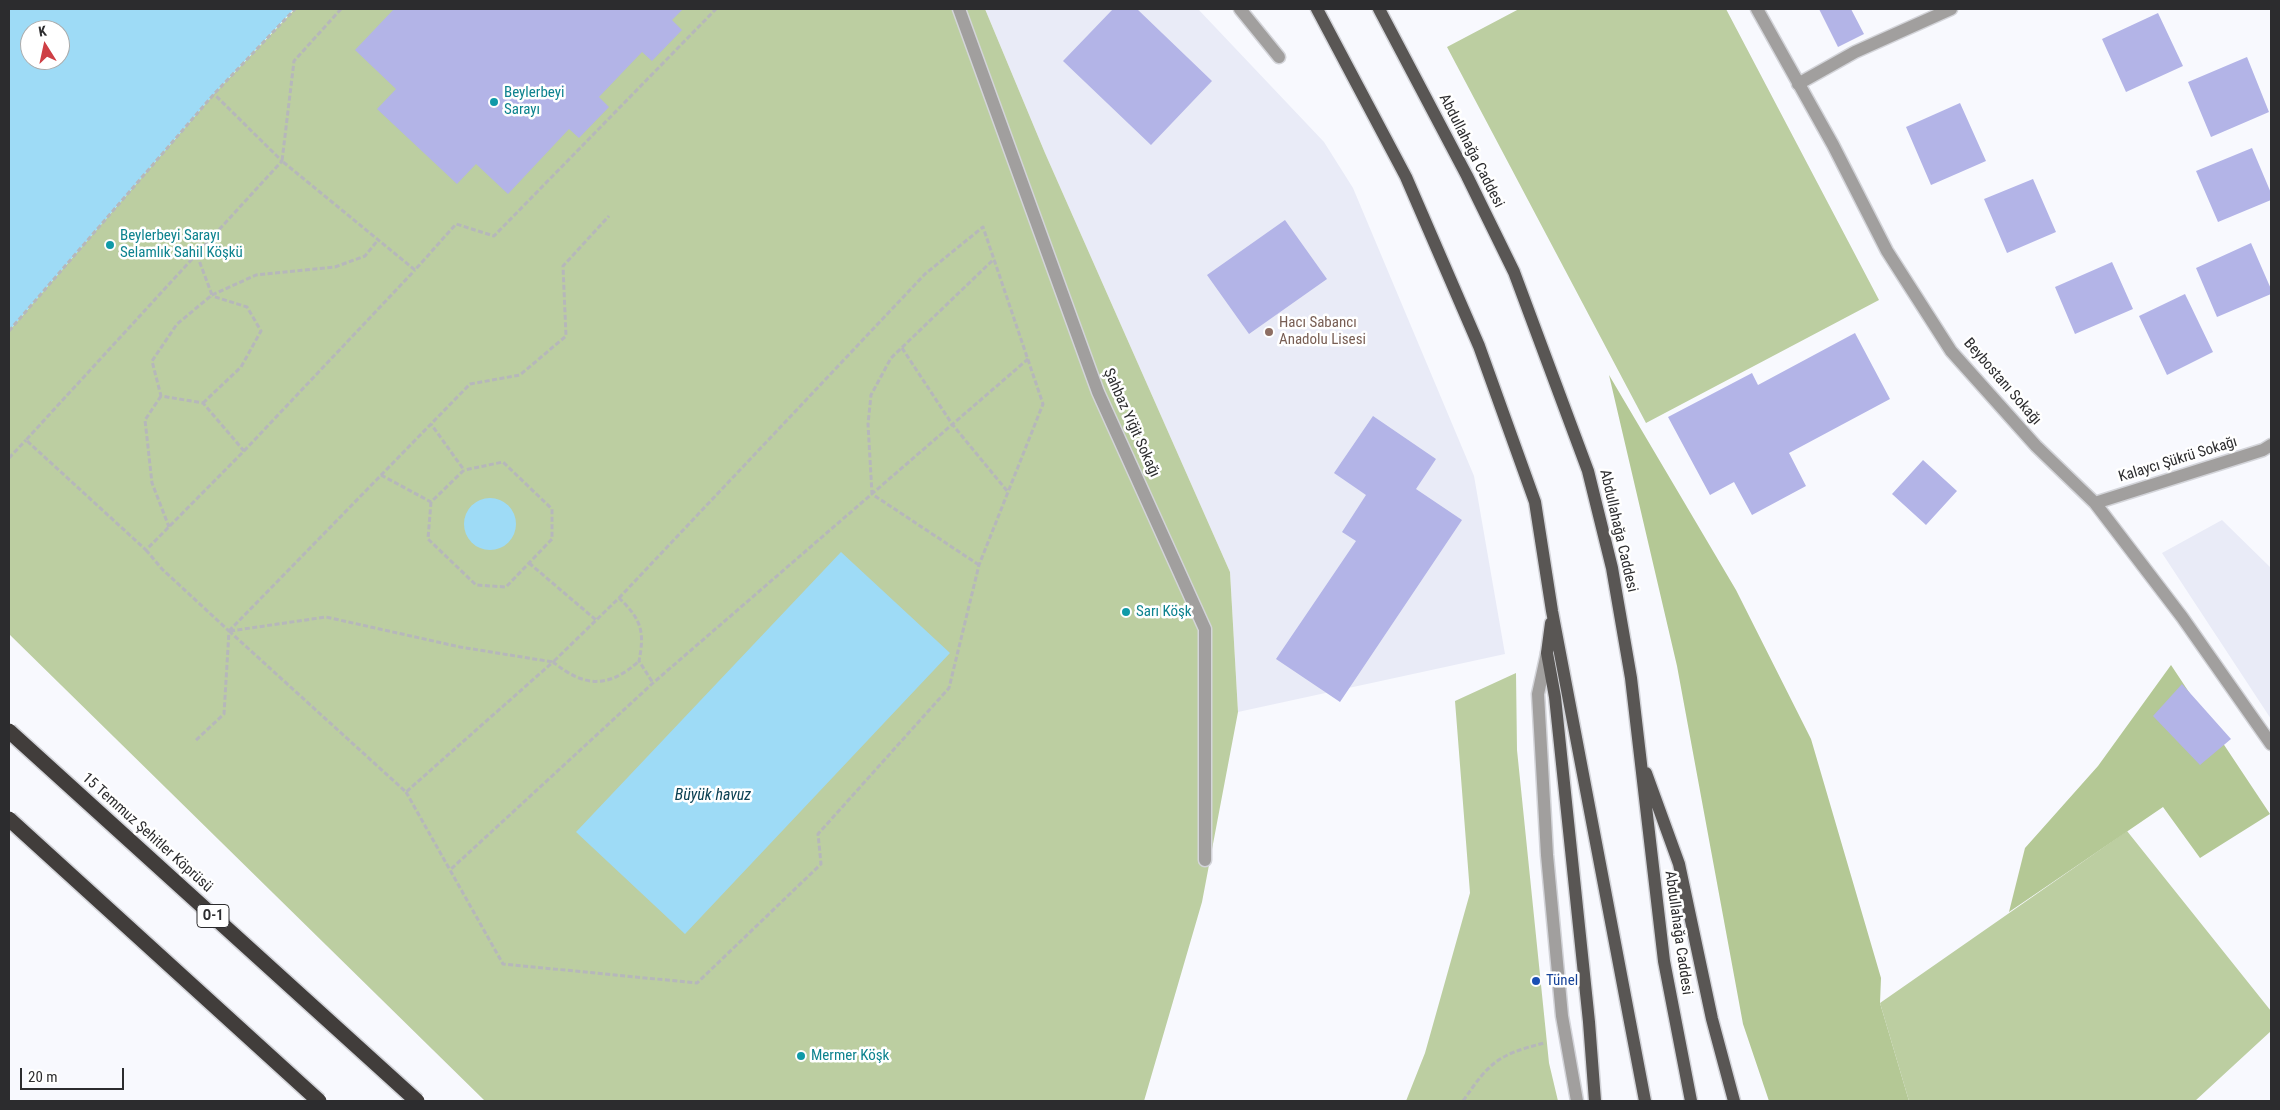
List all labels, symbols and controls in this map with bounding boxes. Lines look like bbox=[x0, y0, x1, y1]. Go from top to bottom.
north arrow bbox=[20, 20, 70, 70]
text: K bbox=[37, 23, 48, 40]
place label: Beylerbeyi Sarayı bbox=[504, 84, 564, 119]
street label: Abdullahağa Caddesi bbox=[1435, 91, 1507, 211]
marker: Beylerbeyi Sarayı bbox=[488, 96, 500, 108]
place label: Beylerbeyi Sarayı Selamlık Sahil Köşkü bbox=[120, 227, 243, 262]
marker: Beylerbeyi Sarayı Selamlık Sahil Köşkü bbox=[104, 239, 116, 251]
place label: Hacı Sabancı Anadolu Lisesi bbox=[1279, 314, 1366, 349]
marker: Hacı Sabancı Anadolu Lisesi bbox=[1263, 326, 1275, 338]
street label: Beybostanı Sokağı bbox=[1959, 335, 2045, 429]
street label: Şahbaz Yiğit Sokağı bbox=[1099, 366, 1163, 480]
street label: Kalaycı Şükrü Sokağı bbox=[2116, 433, 2240, 487]
street label: Abdullahağa Caddesi bbox=[1595, 468, 1641, 594]
place label: Sarı Köşk bbox=[1136, 603, 1192, 621]
marker: Sarı Köşk bbox=[1120, 606, 1132, 618]
street label: 15 Temmuz Şehitler Köprüsü bbox=[78, 770, 216, 896]
water label: Büyük havuz bbox=[675, 786, 751, 806]
street label: Abdullahağa Caddesi bbox=[1660, 870, 1696, 996]
road number: O-1 bbox=[197, 904, 229, 928]
place label: Tünel bbox=[1546, 972, 1578, 990]
marker: Tünel bbox=[1530, 975, 1542, 987]
place label: Mermer Köşk bbox=[811, 1047, 889, 1065]
marker: Mermer Köşk bbox=[795, 1050, 807, 1062]
scale bar bbox=[22, 1058, 126, 1090]
text: 20 m bbox=[28, 1068, 58, 1086]

